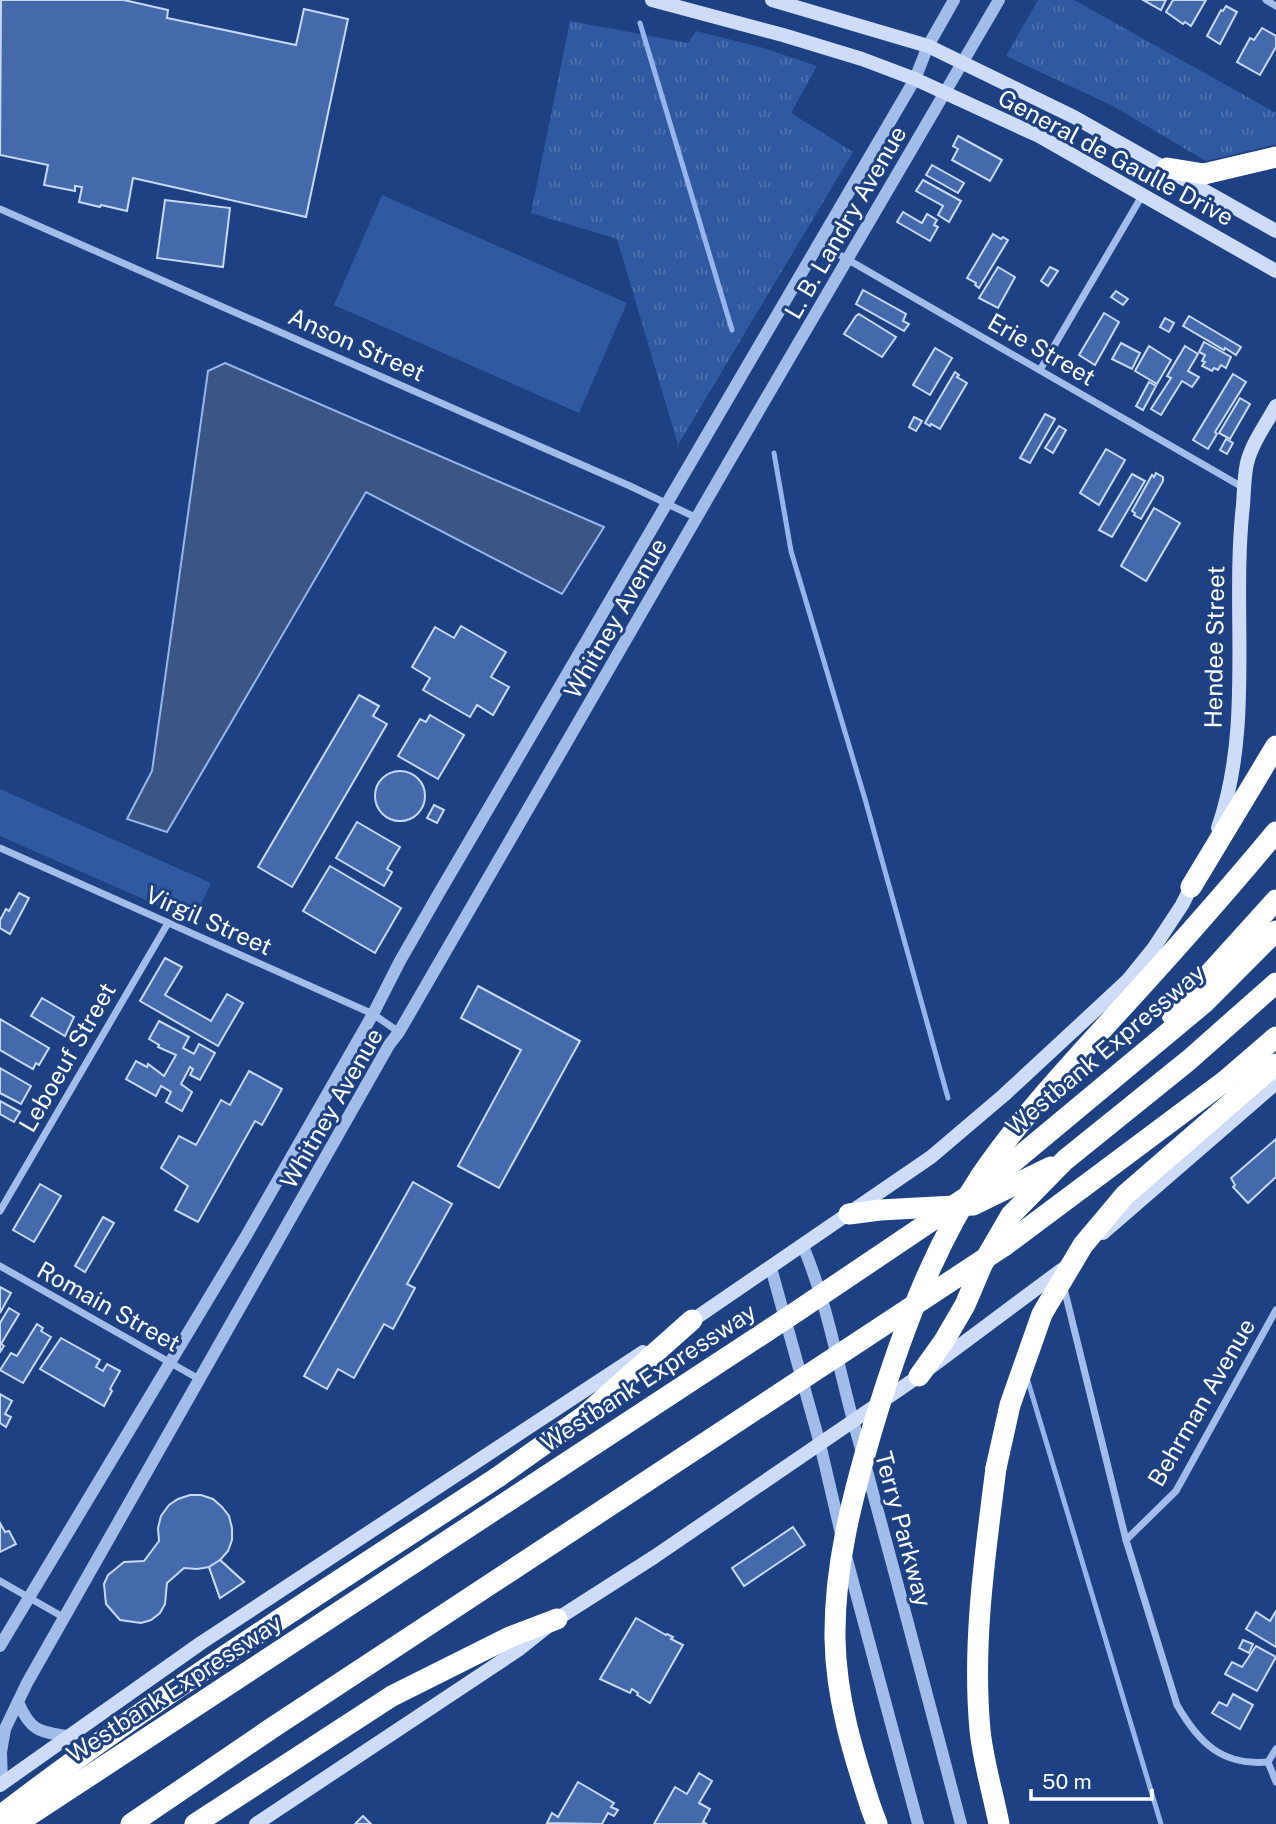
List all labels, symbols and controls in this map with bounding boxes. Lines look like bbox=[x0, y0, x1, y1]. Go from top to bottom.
street label: General de Gaulle Drive bbox=[994, 83, 1238, 231]
street label: L. B. Landry Avenue bbox=[778, 121, 912, 323]
street label: Anson Street bbox=[284, 301, 430, 387]
street label: Erie Street bbox=[983, 307, 1101, 391]
street label: Whitney Avenue bbox=[558, 533, 672, 703]
street label: Hendee Street bbox=[1199, 565, 1229, 729]
street label: Virgil Street bbox=[141, 880, 277, 960]
street label: Westbank Expressway bbox=[1000, 958, 1210, 1140]
street label: Leboeuf Street bbox=[13, 977, 121, 1137]
street label: Whitney Avenue bbox=[274, 1023, 388, 1193]
street label: Romain Street bbox=[33, 1255, 185, 1357]
street label: Westbank Expressway bbox=[535, 1297, 761, 1457]
street label: Behrman Avenue bbox=[1142, 1313, 1260, 1491]
street label: Terry Parkway bbox=[870, 1448, 938, 1610]
street label: Westbank Expressway bbox=[61, 1608, 287, 1768]
scale bar bbox=[1031, 1758, 1152, 1802]
text: 50 m bbox=[1042, 1769, 1092, 1794]

